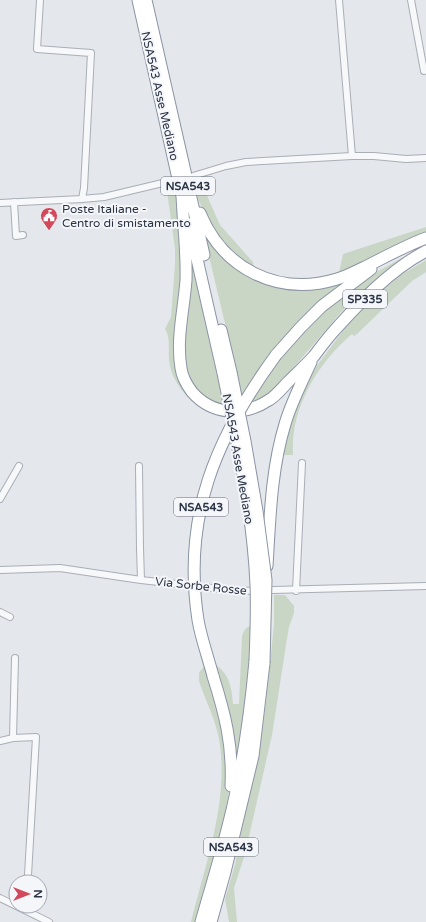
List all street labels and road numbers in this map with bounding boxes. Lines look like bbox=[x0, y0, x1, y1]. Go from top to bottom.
street label: NSA543 Asse Mediano bbox=[138, 30, 182, 162]
road number: NSA543 bbox=[161, 177, 215, 195]
road number: SP335 bbox=[343, 290, 387, 308]
street label: NSA543 Asse Mediano bbox=[220, 393, 256, 525]
road number: NSA543 bbox=[174, 498, 228, 516]
street label: Via Sorbe Rosse bbox=[155, 574, 248, 598]
road number: NSA543 bbox=[204, 838, 258, 856]

